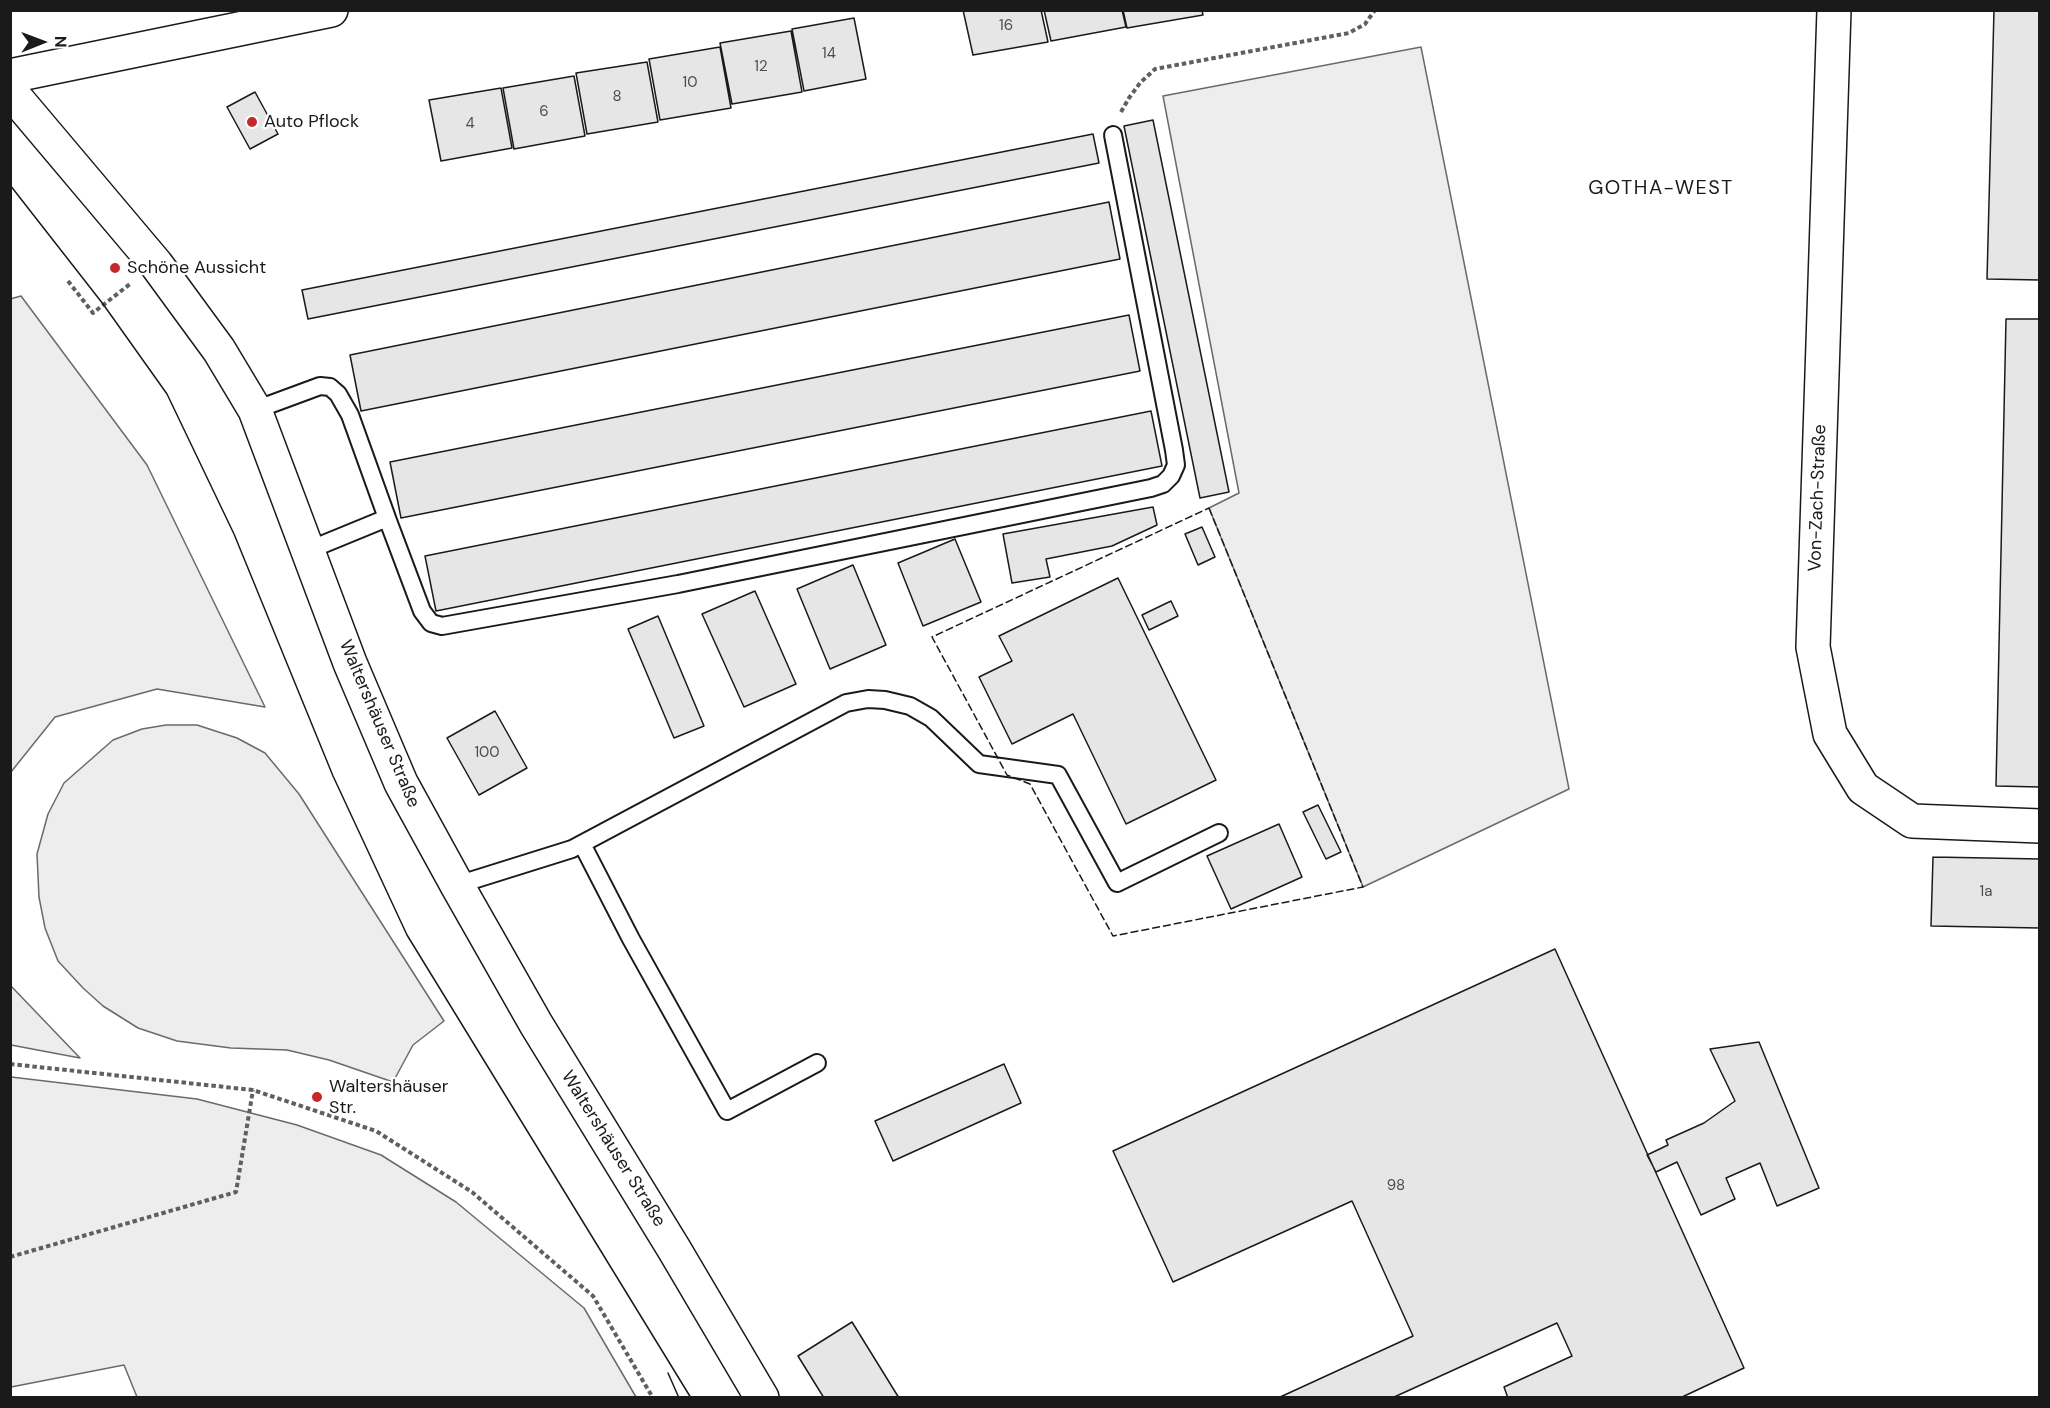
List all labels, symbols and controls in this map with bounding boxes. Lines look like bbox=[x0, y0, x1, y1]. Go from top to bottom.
north arrow bbox=[12, 12, 72, 72]
house number: 16 bbox=[999, 17, 1013, 35]
text: N bbox=[50, 36, 71, 48]
house number: 14 bbox=[822, 45, 836, 63]
house number: 12 bbox=[754, 58, 768, 76]
house number: 10 bbox=[683, 74, 697, 92]
house number: 8 bbox=[612, 88, 622, 106]
house number: 6 bbox=[539, 103, 549, 121]
place label: Auto Pflock bbox=[264, 111, 359, 133]
marker: Auto Pflock bbox=[245, 115, 259, 129]
house number: 4 bbox=[465, 115, 475, 133]
district label: GOTHA-WEST bbox=[1588, 177, 1734, 201]
place label: Schöne Aussicht bbox=[127, 257, 266, 279]
marker: Schöne Aussicht bbox=[108, 261, 122, 275]
street label: Von-Zach-Straße bbox=[1805, 424, 1831, 572]
street label: Waltershäuser Straße bbox=[334, 637, 424, 811]
house number: 100 bbox=[474, 744, 500, 762]
house number: 1a bbox=[1980, 883, 1992, 901]
street label: Waltershäuser Straße bbox=[556, 1067, 670, 1231]
place label: Waltershäuser Str. bbox=[329, 1076, 448, 1118]
marker: Waltershäuser Str. bbox=[310, 1090, 324, 1104]
house number: 98 bbox=[1387, 1177, 1405, 1195]

